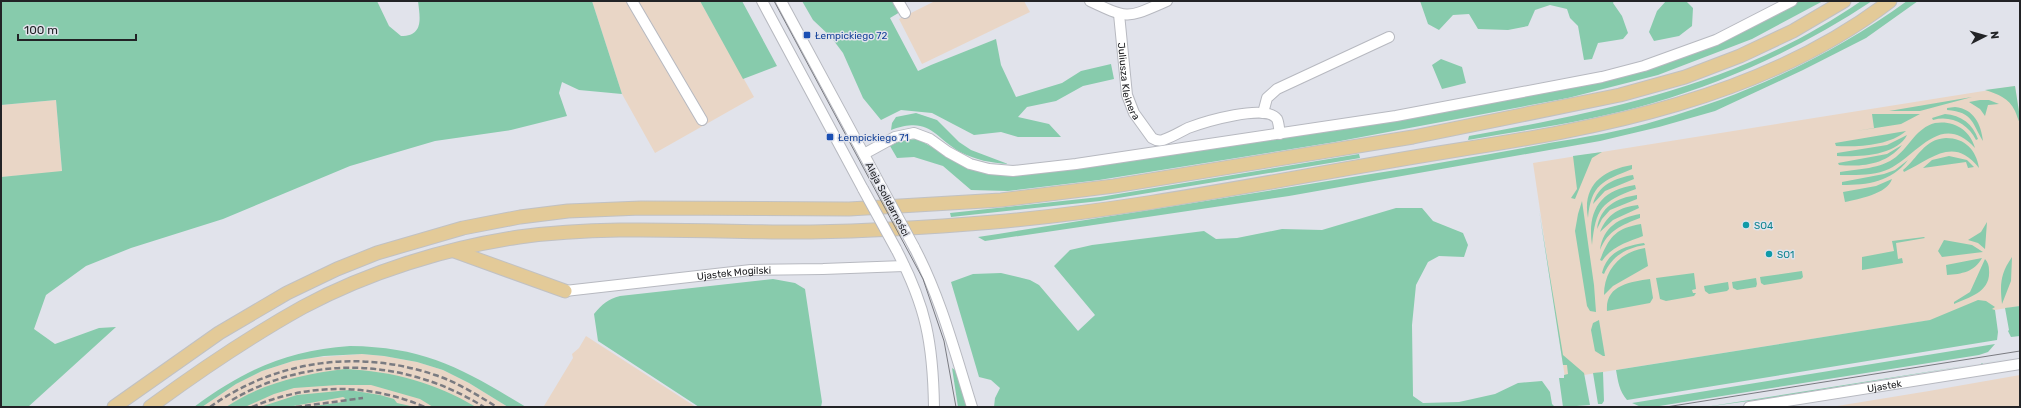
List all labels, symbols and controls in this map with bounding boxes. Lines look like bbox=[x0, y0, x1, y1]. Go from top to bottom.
scale bar bbox=[18, 16, 136, 42]
north arrow bbox=[1965, 16, 2005, 56]
text: 100 m bbox=[24, 23, 58, 37]
marker: Łempickiego 72 bbox=[802, 30, 812, 40]
place label: Łempickiego 72 bbox=[815, 30, 887, 42]
text: N bbox=[1988, 30, 2001, 40]
street label: Juliusza Kleinera bbox=[1115, 42, 1142, 123]
marker: Łempickiego 71 bbox=[825, 132, 835, 142]
place label: Łempickiego 71 bbox=[838, 132, 909, 144]
street label: Aleja Solidarności bbox=[863, 160, 912, 239]
marker: SO4 bbox=[1741, 220, 1751, 230]
place label: SO4 bbox=[1754, 220, 1773, 232]
marker: SO1 bbox=[1764, 249, 1774, 259]
place label: SO1 bbox=[1777, 249, 1794, 261]
street label: Ujastek Mogilski bbox=[696, 265, 771, 283]
street label: Ujastek bbox=[1866, 378, 1903, 395]

